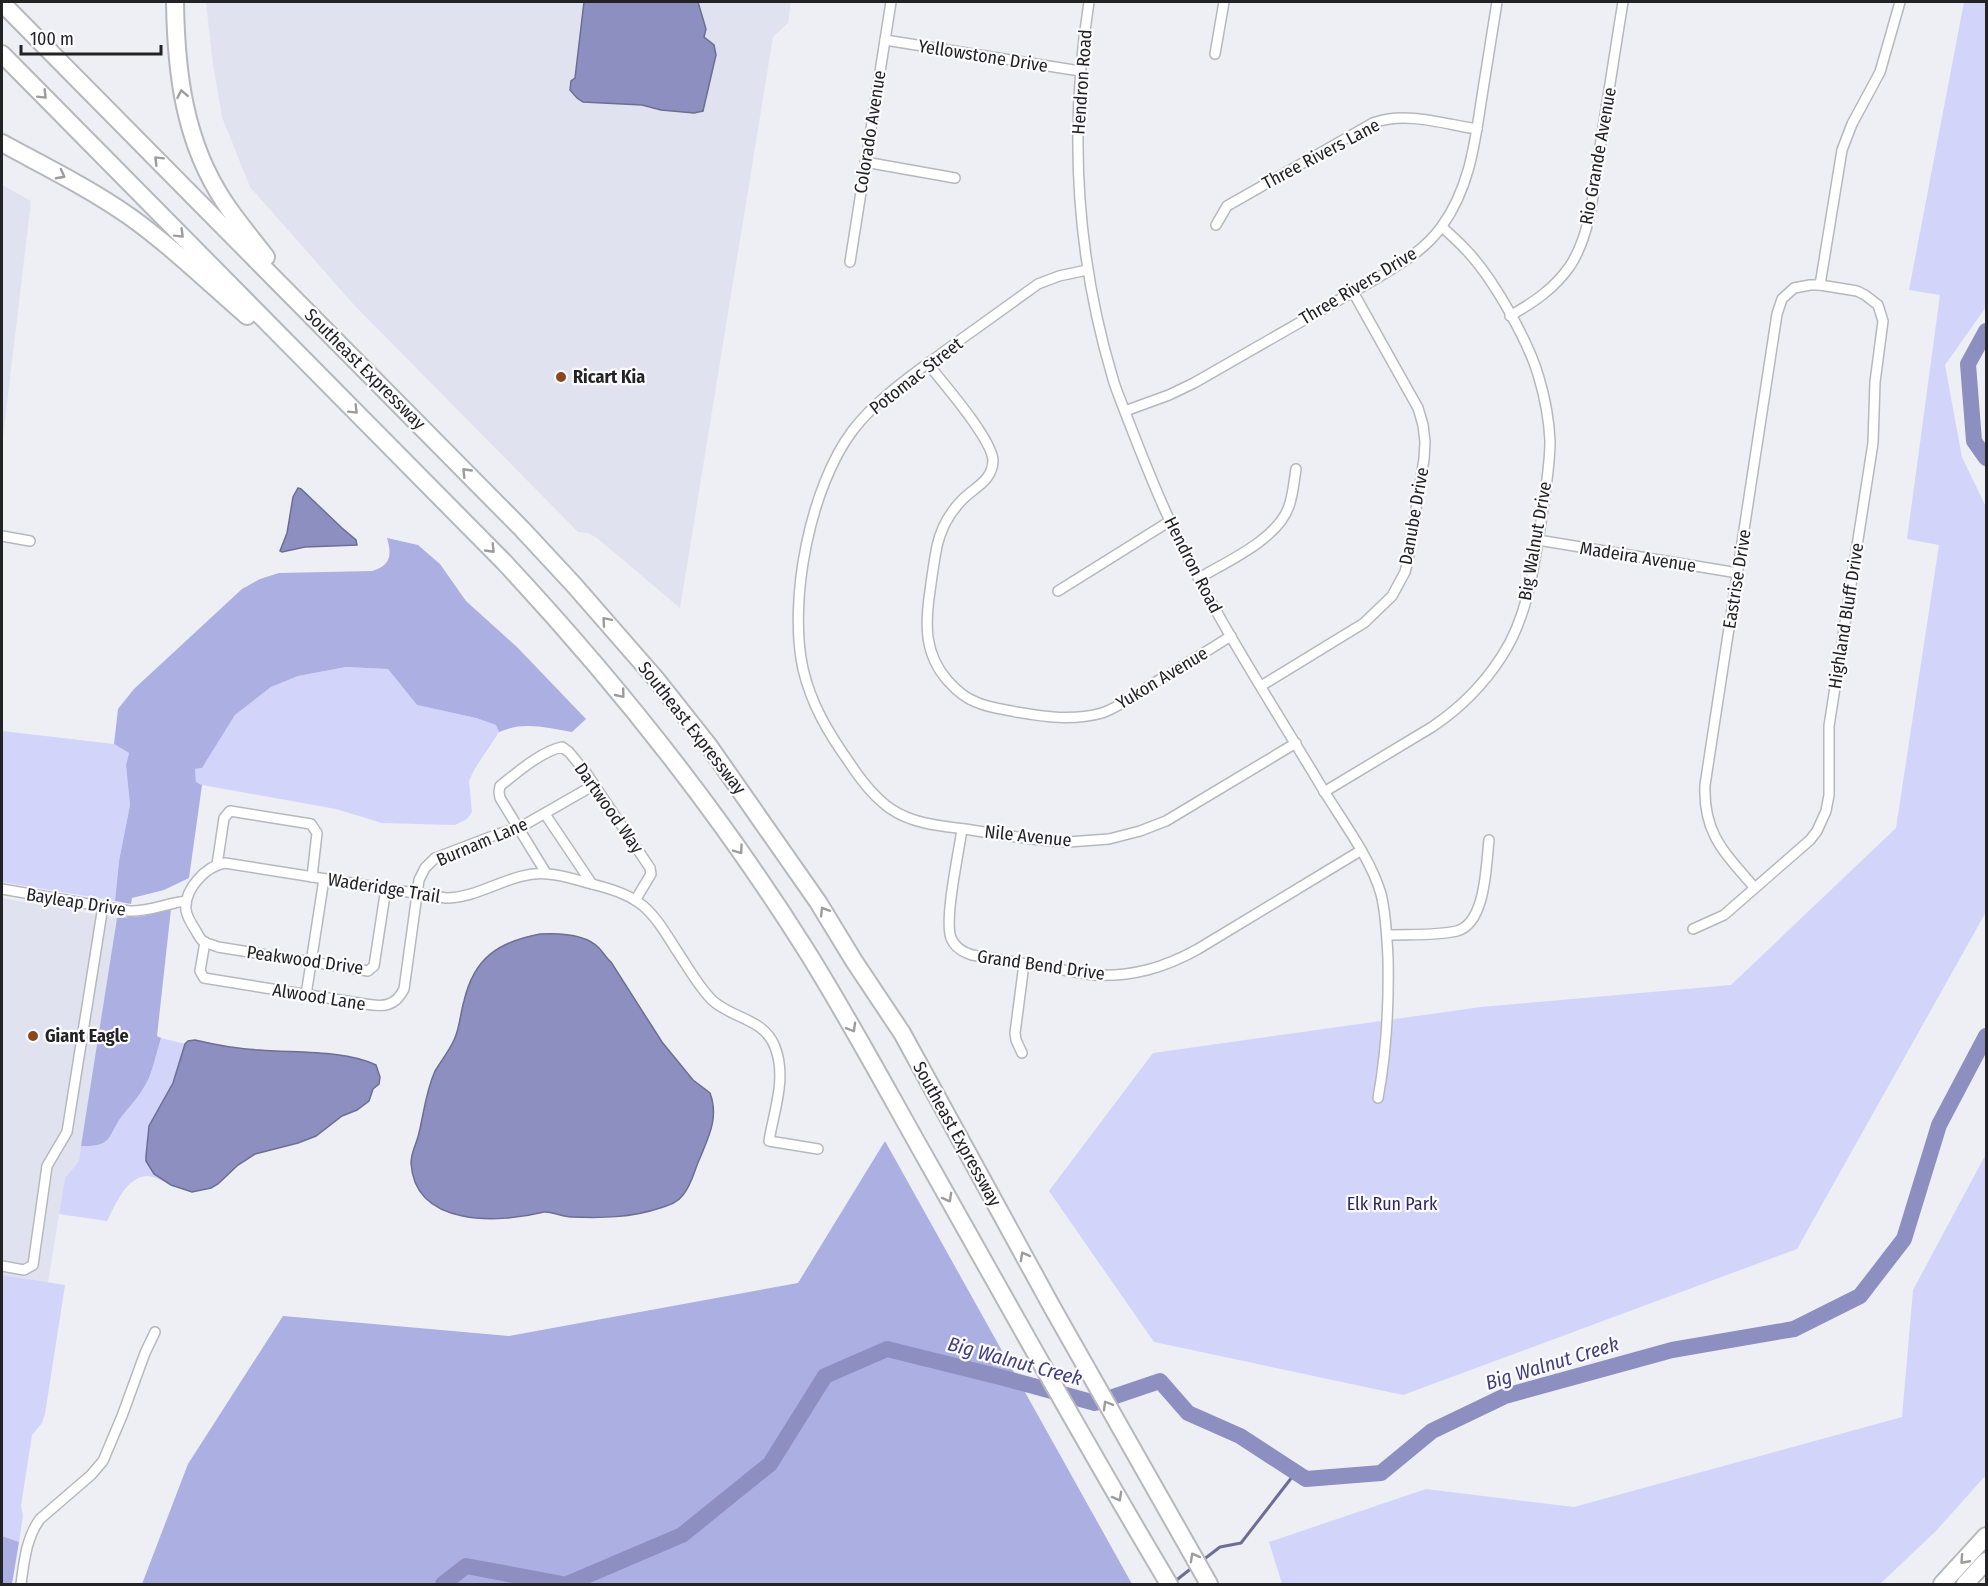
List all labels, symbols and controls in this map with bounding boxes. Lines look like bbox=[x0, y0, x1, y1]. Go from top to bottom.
scale bar bbox=[21, 18, 160, 56]
text: 100 m bbox=[30, 28, 74, 50]
street label: Hendron Road bbox=[1067, 29, 1097, 135]
street label: Yellowstone Drive bbox=[917, 35, 1049, 77]
street label: Colorado Avenue bbox=[849, 69, 891, 195]
street label: Rio Grande Avenue bbox=[1575, 85, 1621, 226]
one-way arrow bbox=[35, 88, 46, 99]
one-way arrow bbox=[176, 89, 189, 99]
street label: Three Rivers Lane bbox=[1259, 114, 1384, 194]
one-way arrow bbox=[154, 157, 165, 168]
one-way arrow bbox=[54, 168, 65, 179]
one-way arrow bbox=[173, 227, 184, 237]
street label: Three Rivers Drive bbox=[1295, 242, 1421, 330]
street label: Southeast Expressway bbox=[300, 304, 430, 434]
street label: Potomac Street bbox=[865, 333, 967, 419]
place label: Ricart Kia bbox=[573, 366, 645, 388]
marker: Ricart Kia bbox=[554, 370, 568, 384]
one-way arrow bbox=[347, 403, 358, 414]
street label: Danube Drive bbox=[1395, 465, 1433, 567]
one-way arrow bbox=[462, 469, 473, 479]
street label: Big Walnut Drive bbox=[1514, 480, 1556, 602]
street label: Hendron Road bbox=[1159, 513, 1227, 617]
street label: Eastrise Drive bbox=[1718, 528, 1756, 630]
street label: Madeira Avenue bbox=[1578, 537, 1698, 577]
street label: Highland Bluff Drive bbox=[1824, 541, 1868, 691]
one-way arrow bbox=[484, 543, 495, 553]
one-way arrow bbox=[602, 618, 613, 628]
street label: Yukon Avenue bbox=[1112, 642, 1212, 714]
street label: Southeast Expressway bbox=[633, 657, 751, 799]
one-way arrow bbox=[614, 688, 625, 699]
street label: Dartwood Way bbox=[570, 759, 648, 857]
street label: Burnam Lane bbox=[433, 813, 531, 871]
street label: Nile Avenue bbox=[983, 820, 1073, 852]
one-way arrow bbox=[732, 843, 743, 854]
street label: Waderidge Trail bbox=[326, 868, 442, 908]
street label: Bayleap Drive bbox=[25, 883, 127, 921]
one-way arrow bbox=[819, 907, 831, 917]
street label: Peakwood Drive bbox=[245, 941, 365, 979]
street label: Grand Bend Drive bbox=[976, 945, 1106, 985]
street label: Alwood Lane bbox=[271, 979, 367, 1015]
one-way arrow bbox=[845, 1022, 857, 1032]
place label: Giant Eagle bbox=[45, 1025, 129, 1047]
marker: Giant Eagle bbox=[26, 1029, 40, 1043]
street label: Southeast Expressway bbox=[908, 1058, 1006, 1210]
one-way arrow bbox=[941, 1192, 953, 1202]
park label: Elk Run Park bbox=[1347, 1193, 1438, 1215]
one-way arrow bbox=[1020, 1252, 1031, 1262]
water label: Big Walnut Creek bbox=[1482, 1331, 1622, 1395]
water label: Big Walnut Creek bbox=[945, 1332, 1085, 1391]
one-way arrow bbox=[1103, 1400, 1114, 1411]
one-way arrow bbox=[1111, 1491, 1123, 1501]
one-way arrow bbox=[1190, 1553, 1201, 1563]
one-way arrow bbox=[1960, 1554, 1971, 1564]

